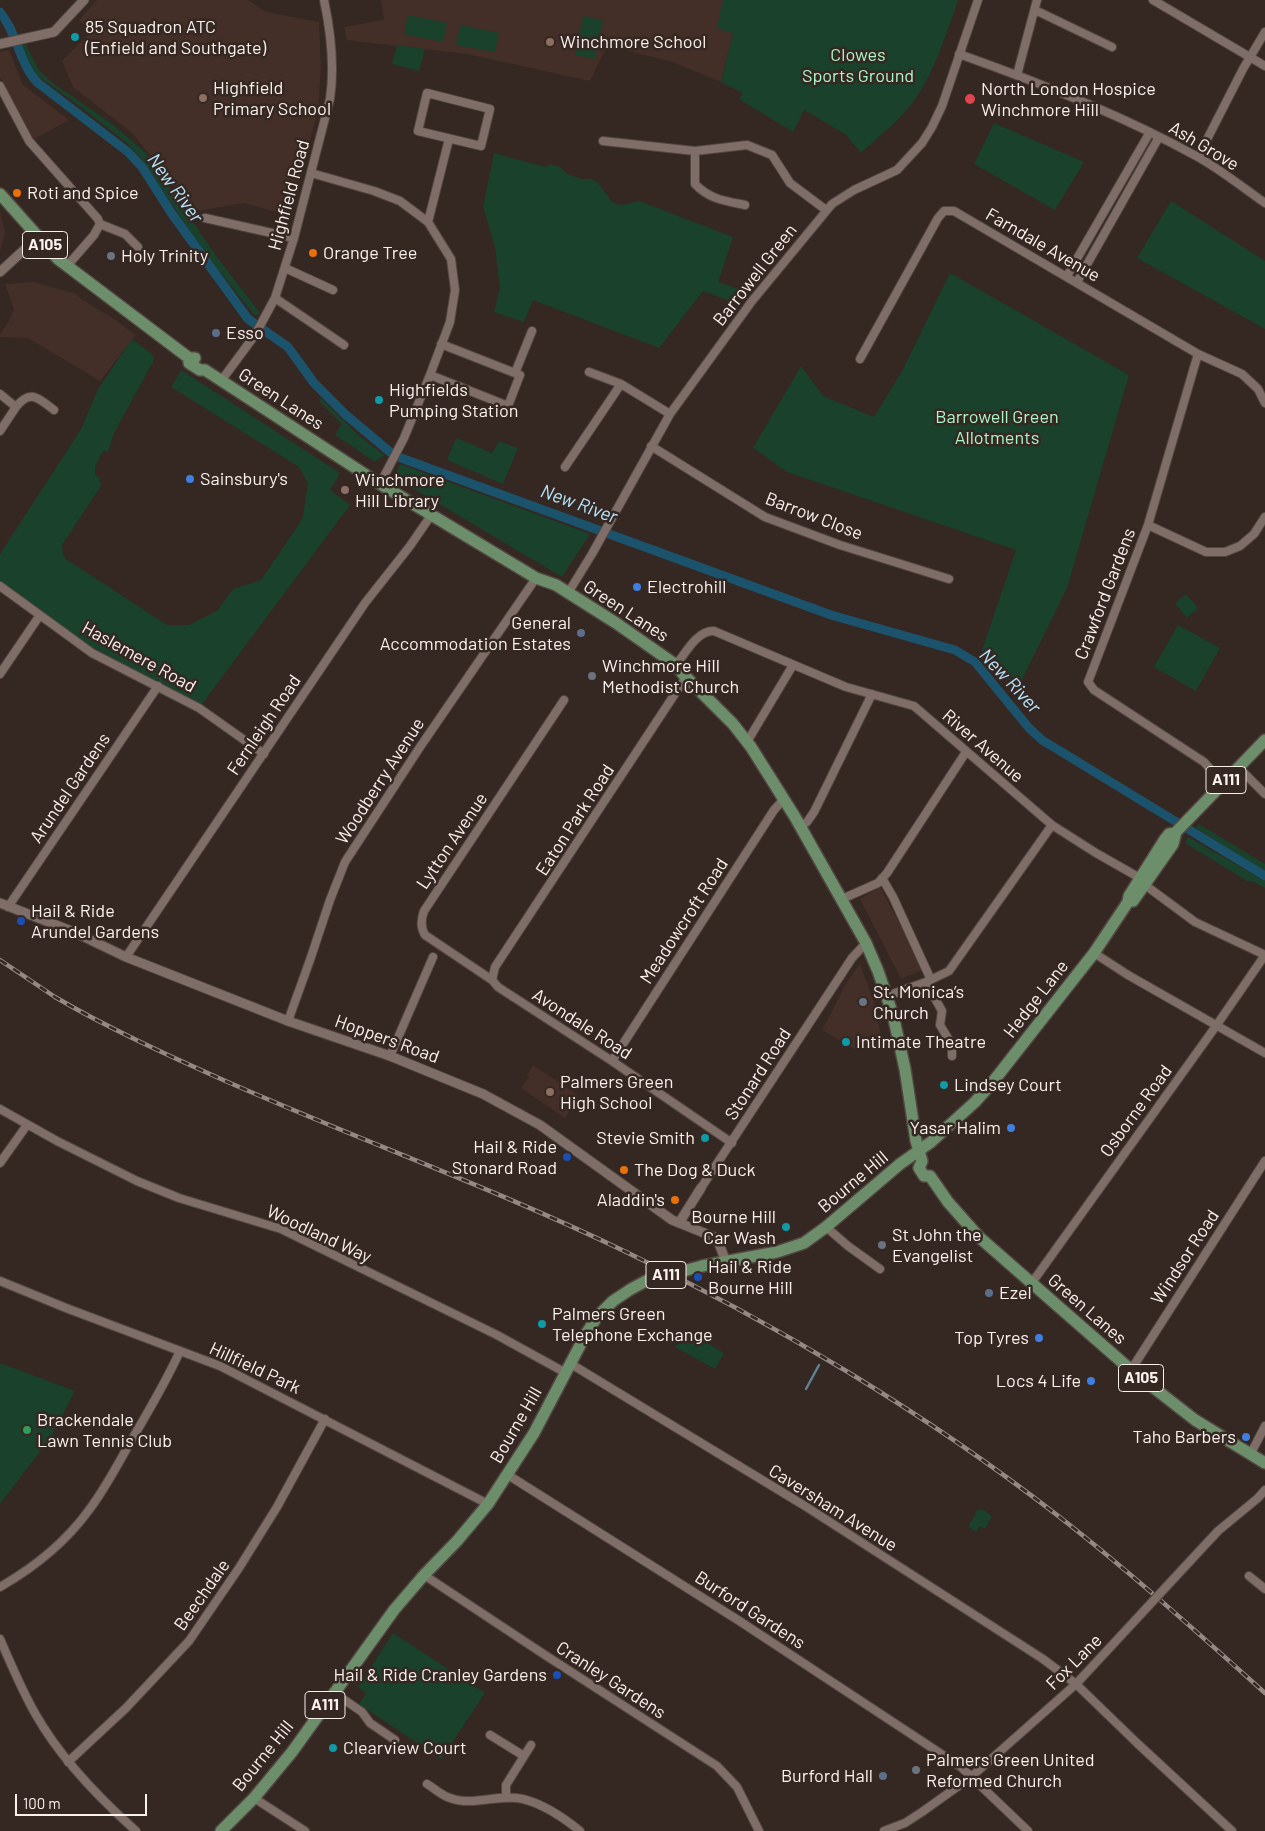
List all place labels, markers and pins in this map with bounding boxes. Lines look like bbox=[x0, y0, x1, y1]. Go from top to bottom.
place label: 85 Squadron ATC (Enfield and Southgate) bbox=[85, 16, 266, 58]
marker: 85 Squadron ATC (Enfield and Southgate) bbox=[69, 31, 81, 43]
place label: Winchmore School bbox=[560, 31, 706, 53]
marker: Winchmore School bbox=[544, 36, 556, 48]
place label: Highfield Primary School bbox=[213, 77, 331, 120]
place label: North London Hospice Winchmore Hill bbox=[981, 78, 1156, 120]
marker: Highfield Primary School bbox=[197, 92, 209, 104]
marker: North London Hospice Winchmore Hill bbox=[963, 92, 977, 106]
place label: Roti and Spice bbox=[27, 182, 139, 204]
marker: Roti and Spice bbox=[11, 187, 23, 199]
place label: Orange Tree bbox=[323, 242, 417, 264]
place label: Holy Trinity bbox=[121, 245, 208, 267]
marker: Orange Tree bbox=[307, 247, 319, 259]
marker: Holy Trinity bbox=[105, 250, 117, 262]
place label: Esso bbox=[226, 322, 264, 344]
marker: Esso bbox=[210, 327, 222, 339]
place label: Highfields Pumping Station bbox=[389, 379, 518, 422]
marker: Highfields Pumping Station bbox=[373, 394, 385, 406]
place label: Sainsbury's bbox=[200, 468, 288, 490]
place label: Winchmore Hill Library bbox=[355, 469, 445, 512]
marker: Sainsbury's bbox=[184, 473, 196, 485]
marker: Winchmore Hill Library bbox=[339, 484, 351, 496]
place label: Electrohill bbox=[647, 576, 726, 598]
marker: Electrohill bbox=[631, 581, 643, 593]
place label: General Accommodation Estates bbox=[380, 612, 571, 654]
marker: General Accommodation Estates bbox=[575, 627, 587, 639]
place label: Winchmore Hill Methodist Church bbox=[602, 655, 739, 698]
marker: Winchmore Hill Methodist Church bbox=[586, 670, 598, 682]
place label: Hail & Ride Arundel Gardens bbox=[31, 900, 159, 942]
marker: Hail & Ride Arundel Gardens bbox=[15, 915, 27, 927]
place label: St. Monica’s Church bbox=[873, 981, 964, 1024]
marker: St. Monica’s Church bbox=[857, 996, 869, 1008]
place label: Intimate Theatre bbox=[856, 1031, 986, 1053]
marker: Intimate Theatre bbox=[840, 1036, 852, 1048]
place label: Palmers Green High School bbox=[560, 1071, 673, 1114]
place label: Lindsey Court bbox=[954, 1074, 1062, 1096]
marker: Lindsey Court bbox=[938, 1079, 950, 1091]
marker: Palmers Green High School bbox=[544, 1086, 556, 1098]
place label: Yasar Halim bbox=[910, 1117, 1001, 1139]
marker: Yasar Halim bbox=[1005, 1122, 1017, 1134]
place label: Stevie Smith bbox=[596, 1127, 695, 1149]
marker: Stevie Smith bbox=[699, 1132, 711, 1144]
place label: Hail & Ride Stonard Road bbox=[452, 1136, 557, 1178]
marker: Hail & Ride Stonard Road bbox=[561, 1151, 573, 1163]
place label: The Dog & Duck bbox=[634, 1159, 756, 1181]
marker: The Dog & Duck bbox=[618, 1164, 630, 1176]
place label: Aladdin's bbox=[597, 1189, 665, 1211]
marker: Aladdin's bbox=[669, 1194, 681, 1206]
place label: Bourne Hill Car Wash bbox=[691, 1206, 776, 1248]
marker: Bourne Hill Car Wash bbox=[780, 1221, 792, 1233]
place label: St John the Evangelist bbox=[892, 1224, 982, 1266]
marker: St John the Evangelist bbox=[876, 1239, 888, 1251]
place label: Hail & Ride Bourne Hill bbox=[708, 1256, 793, 1298]
marker: Hail & Ride Bourne Hill bbox=[692, 1271, 704, 1283]
place label: Ezel bbox=[999, 1282, 1032, 1304]
marker: Ezel bbox=[983, 1287, 995, 1299]
place label: Palmers Green Telephone Exchange bbox=[552, 1303, 713, 1346]
marker: Palmers Green Telephone Exchange bbox=[536, 1318, 548, 1330]
place label: Top Tyres bbox=[954, 1327, 1029, 1349]
marker: Top Tyres bbox=[1033, 1332, 1045, 1344]
place label: Locs 4 Life bbox=[996, 1370, 1081, 1392]
marker: Locs 4 Life bbox=[1085, 1375, 1097, 1387]
place label: Brackendale Lawn Tennis Club bbox=[37, 1409, 172, 1452]
marker: Brackendale Lawn Tennis Club bbox=[21, 1424, 33, 1436]
place label: Taho Barbers bbox=[1132, 1426, 1236, 1448]
marker: Taho Barbers bbox=[1240, 1431, 1252, 1443]
place label: Hail & Ride Cranley Gardens bbox=[334, 1664, 547, 1686]
marker: Hail & Ride Cranley Gardens bbox=[551, 1669, 563, 1681]
place label: Clearview Court bbox=[343, 1737, 467, 1759]
marker: Clearview Court bbox=[327, 1742, 339, 1754]
place label: Palmers Green United Reformed Church bbox=[926, 1749, 1095, 1792]
marker: Palmers Green United Reformed Church bbox=[910, 1764, 922, 1776]
place label: Burford Hall bbox=[781, 1765, 873, 1787]
marker: Burford Hall bbox=[877, 1770, 889, 1782]

